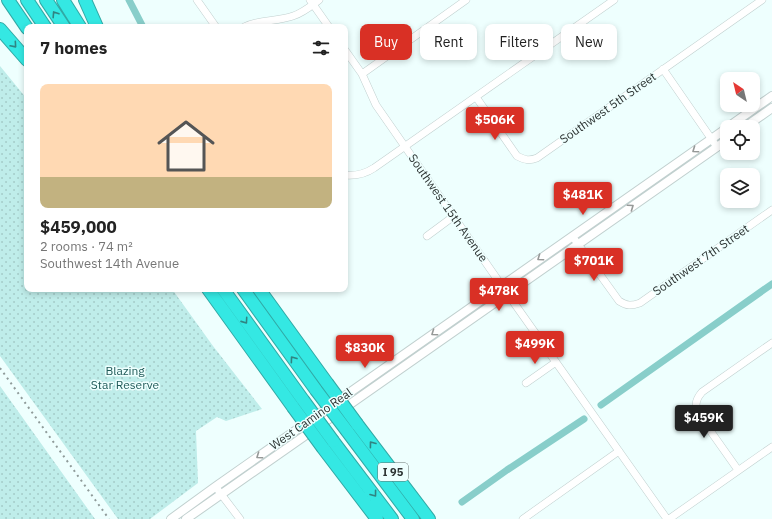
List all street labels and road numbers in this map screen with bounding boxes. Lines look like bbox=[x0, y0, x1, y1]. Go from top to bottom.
street label: Southwest 5th Street bbox=[557, 69, 659, 146]
street label: Southwest 15th Avenue bbox=[405, 151, 492, 265]
street label: Southwest 7th Street bbox=[650, 221, 752, 298]
street label: West Camino Real bbox=[267, 385, 355, 453]
road number: I 95 bbox=[378, 463, 408, 481]

